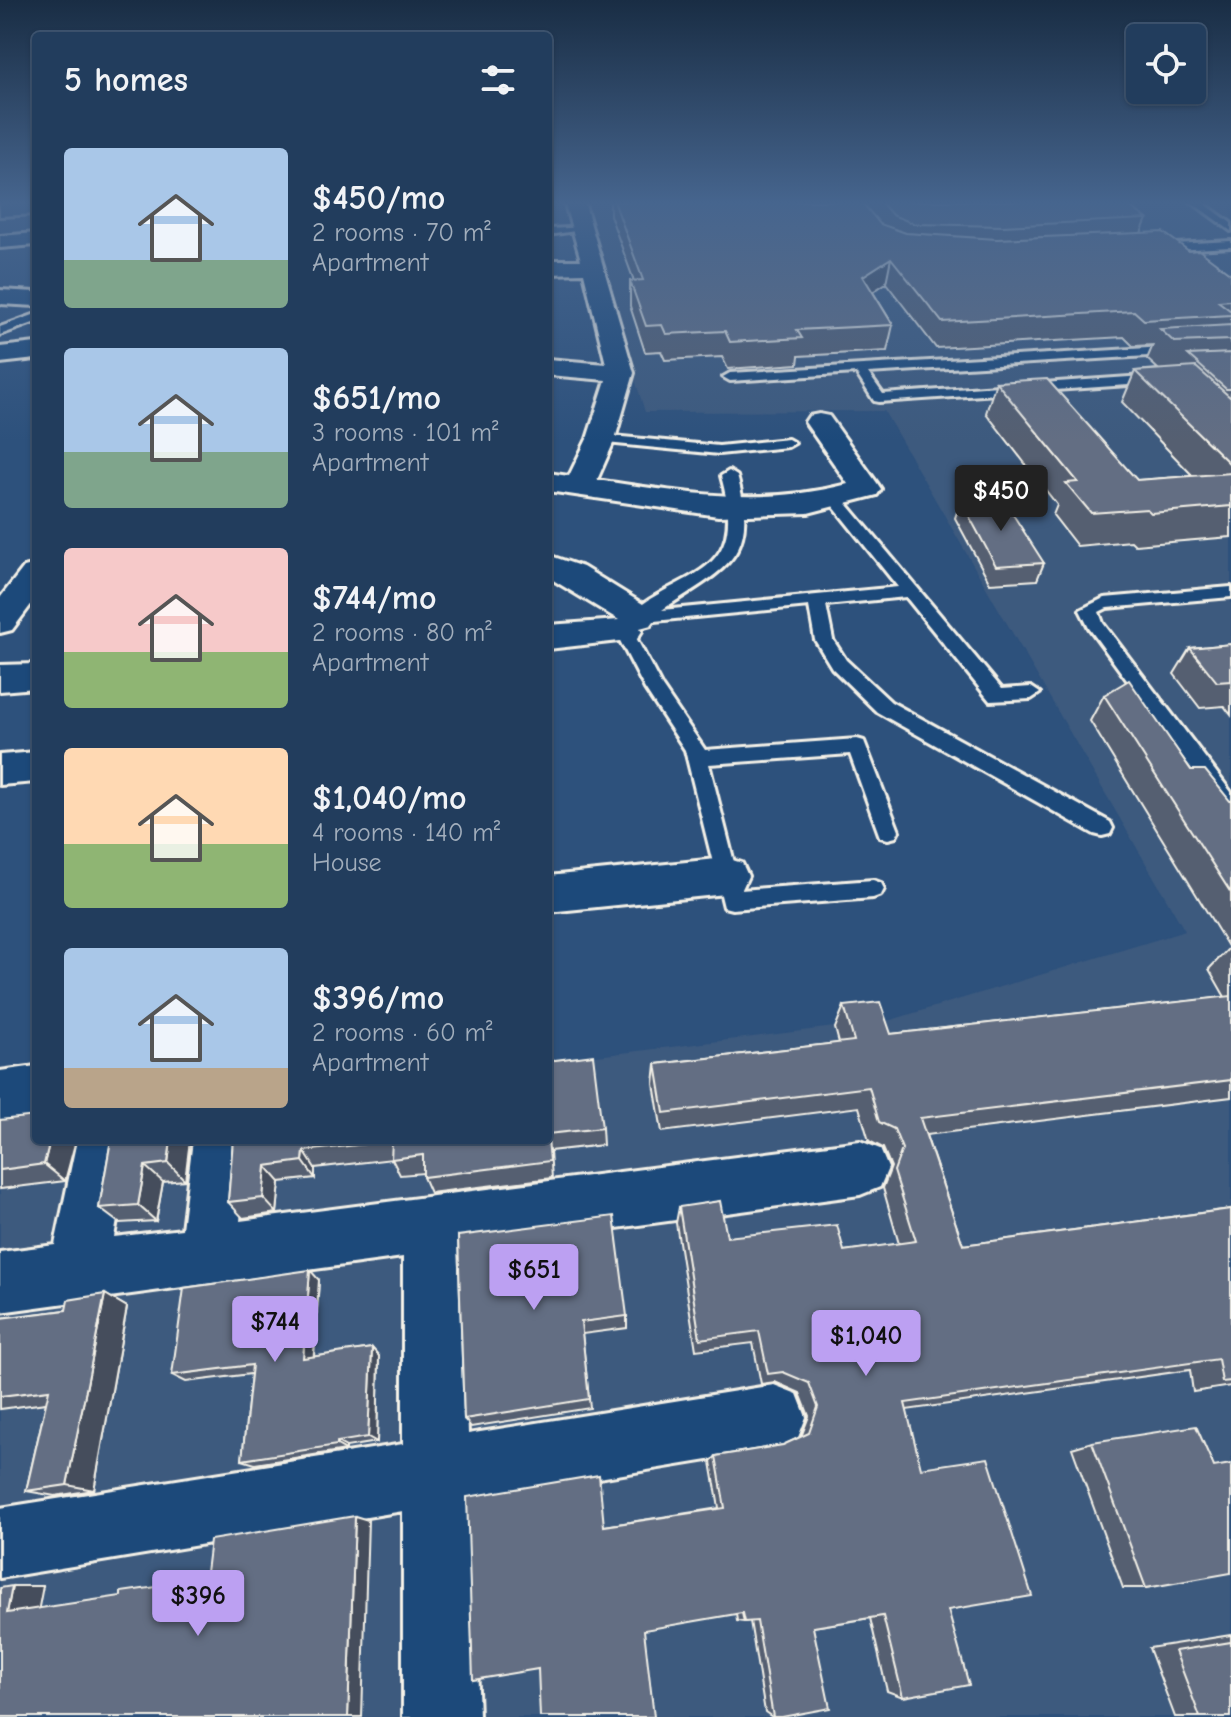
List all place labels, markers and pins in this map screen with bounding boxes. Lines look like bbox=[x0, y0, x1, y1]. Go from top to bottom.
pin: $450 bbox=[954, 465, 1048, 533]
pin: $651 bbox=[487, 1244, 581, 1312]
pin: $744 bbox=[228, 1296, 322, 1364]
pin: $1,040 bbox=[801, 1310, 931, 1378]
pin: $396 bbox=[151, 1570, 245, 1638]

